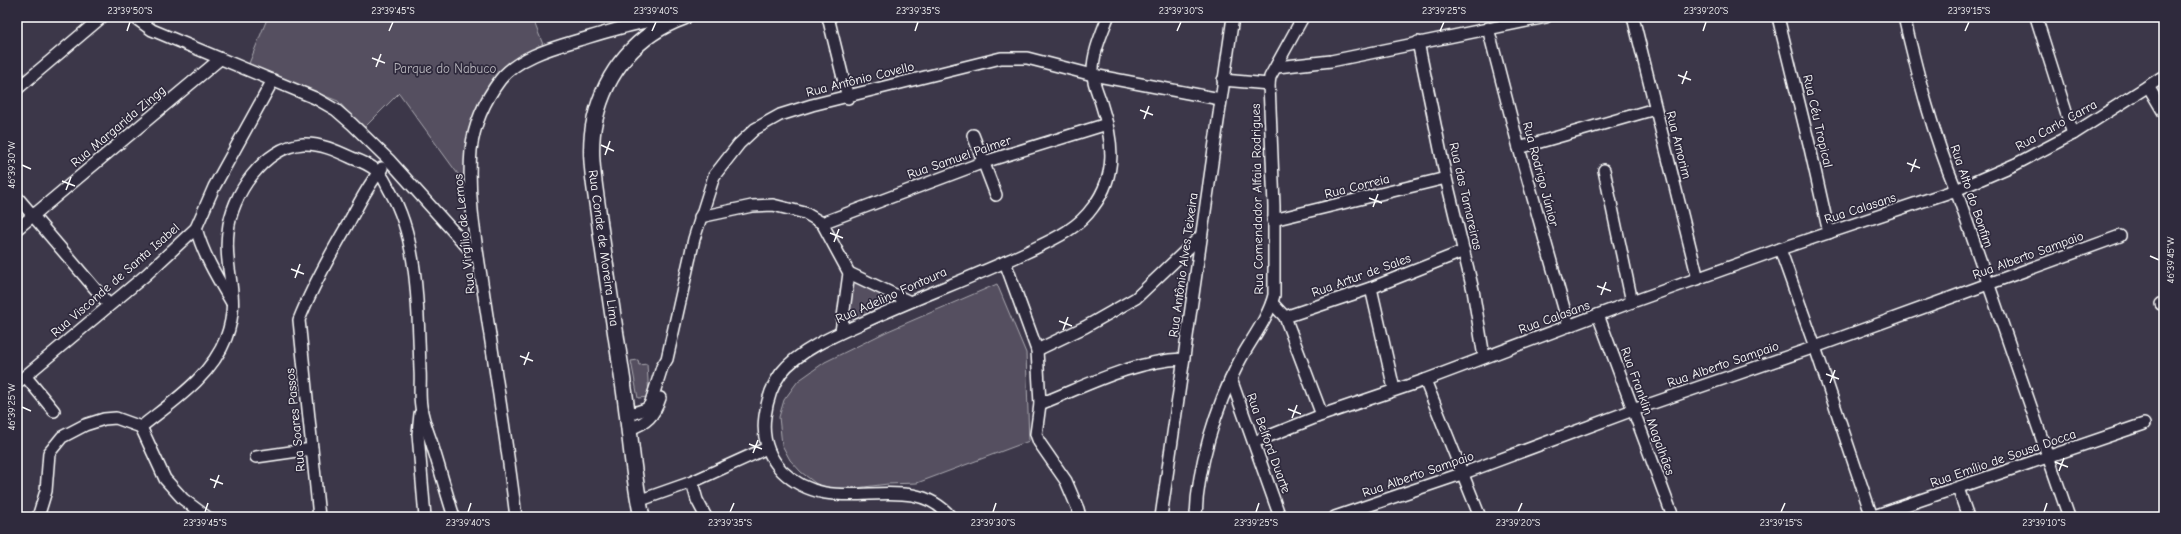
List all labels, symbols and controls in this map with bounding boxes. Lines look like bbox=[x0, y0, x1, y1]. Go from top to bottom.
text: 23°39'50"S bbox=[108, 5, 153, 17]
text: 23°39'45"S bbox=[371, 5, 415, 17]
text: 23°39'40"S bbox=[634, 5, 679, 17]
text: 23°39'35"S bbox=[896, 5, 940, 17]
text: 23°39'30"S bbox=[1159, 5, 1204, 17]
text: 23°39'25"S bbox=[1422, 5, 1466, 17]
text: 23°39'20"S bbox=[1684, 5, 1729, 17]
text: 23°39'15"S bbox=[1948, 5, 1991, 17]
street label: Rua Antônio Covello bbox=[804, 58, 916, 100]
park label: Parque do Nabuco bbox=[394, 61, 496, 76]
street label: Rua Céu Tropical bbox=[1800, 73, 1836, 169]
street label: Rua Margarida Zingg bbox=[68, 82, 168, 170]
street label: Rua Carlo Carra bbox=[2013, 96, 2099, 154]
street label: Rua Comendador Alfaia Rodrigues bbox=[1248, 103, 1266, 295]
street label: Rua Amorim bbox=[1663, 109, 1695, 181]
street label: Rua Rodrigo Júnior bbox=[1520, 120, 1562, 229]
street label: Rua Samuel Palmer bbox=[905, 132, 1014, 182]
text: 46°39'30"W bbox=[6, 141, 18, 189]
street label: Rua das Tamareiras bbox=[1446, 141, 1486, 251]
street label: Rua Alto do Bonfim bbox=[1947, 143, 1997, 249]
street label: Rua Conde de Moreira Lima bbox=[586, 169, 622, 327]
street label: Rua Correia bbox=[1323, 171, 1391, 201]
street label: Rua Virgílio de Lemos bbox=[450, 173, 478, 295]
street label: Rua Calasans bbox=[1822, 189, 1898, 227]
street label: Rua Antônio Alves Teixeira bbox=[1165, 192, 1201, 338]
street label: Rua Visconde de Santa Isabel bbox=[48, 220, 182, 340]
street label: Rua Alberto Sampaio bbox=[1970, 228, 2086, 282]
text: 46°39'45"W bbox=[2165, 236, 2177, 283]
street label: Rua Artur de Sales bbox=[1309, 250, 1413, 300]
street label: Rua Adelino Fontoura bbox=[833, 264, 949, 326]
street label: Rua Calasans bbox=[1516, 297, 1592, 337]
street label: Rua Alberto Sampaio bbox=[1665, 338, 1781, 390]
street label: Rua Franklin Magalhães bbox=[1618, 345, 1678, 477]
street label: Rua Soares Passos bbox=[282, 368, 308, 472]
text: 46°39'25"W bbox=[6, 383, 18, 431]
street label: Rua Belford Duarte bbox=[1244, 391, 1294, 496]
street label: Rua Emílio de Sousa Docca bbox=[1928, 426, 2078, 490]
street label: Rua Alberto Sampaio bbox=[1360, 448, 1476, 500]
text: 23°39'45"S bbox=[183, 517, 227, 529]
text: 23°39'40"S bbox=[446, 517, 491, 529]
text: 23°39'35"S bbox=[708, 517, 752, 529]
text: 23°39'30"S bbox=[971, 517, 1016, 529]
text: 23°39'25"S bbox=[1234, 517, 1278, 529]
text: 23°39'20"S bbox=[1496, 517, 1541, 529]
text: 23°39'15"S bbox=[1760, 517, 1803, 529]
text: 23°39'10"S bbox=[2022, 517, 2066, 529]

